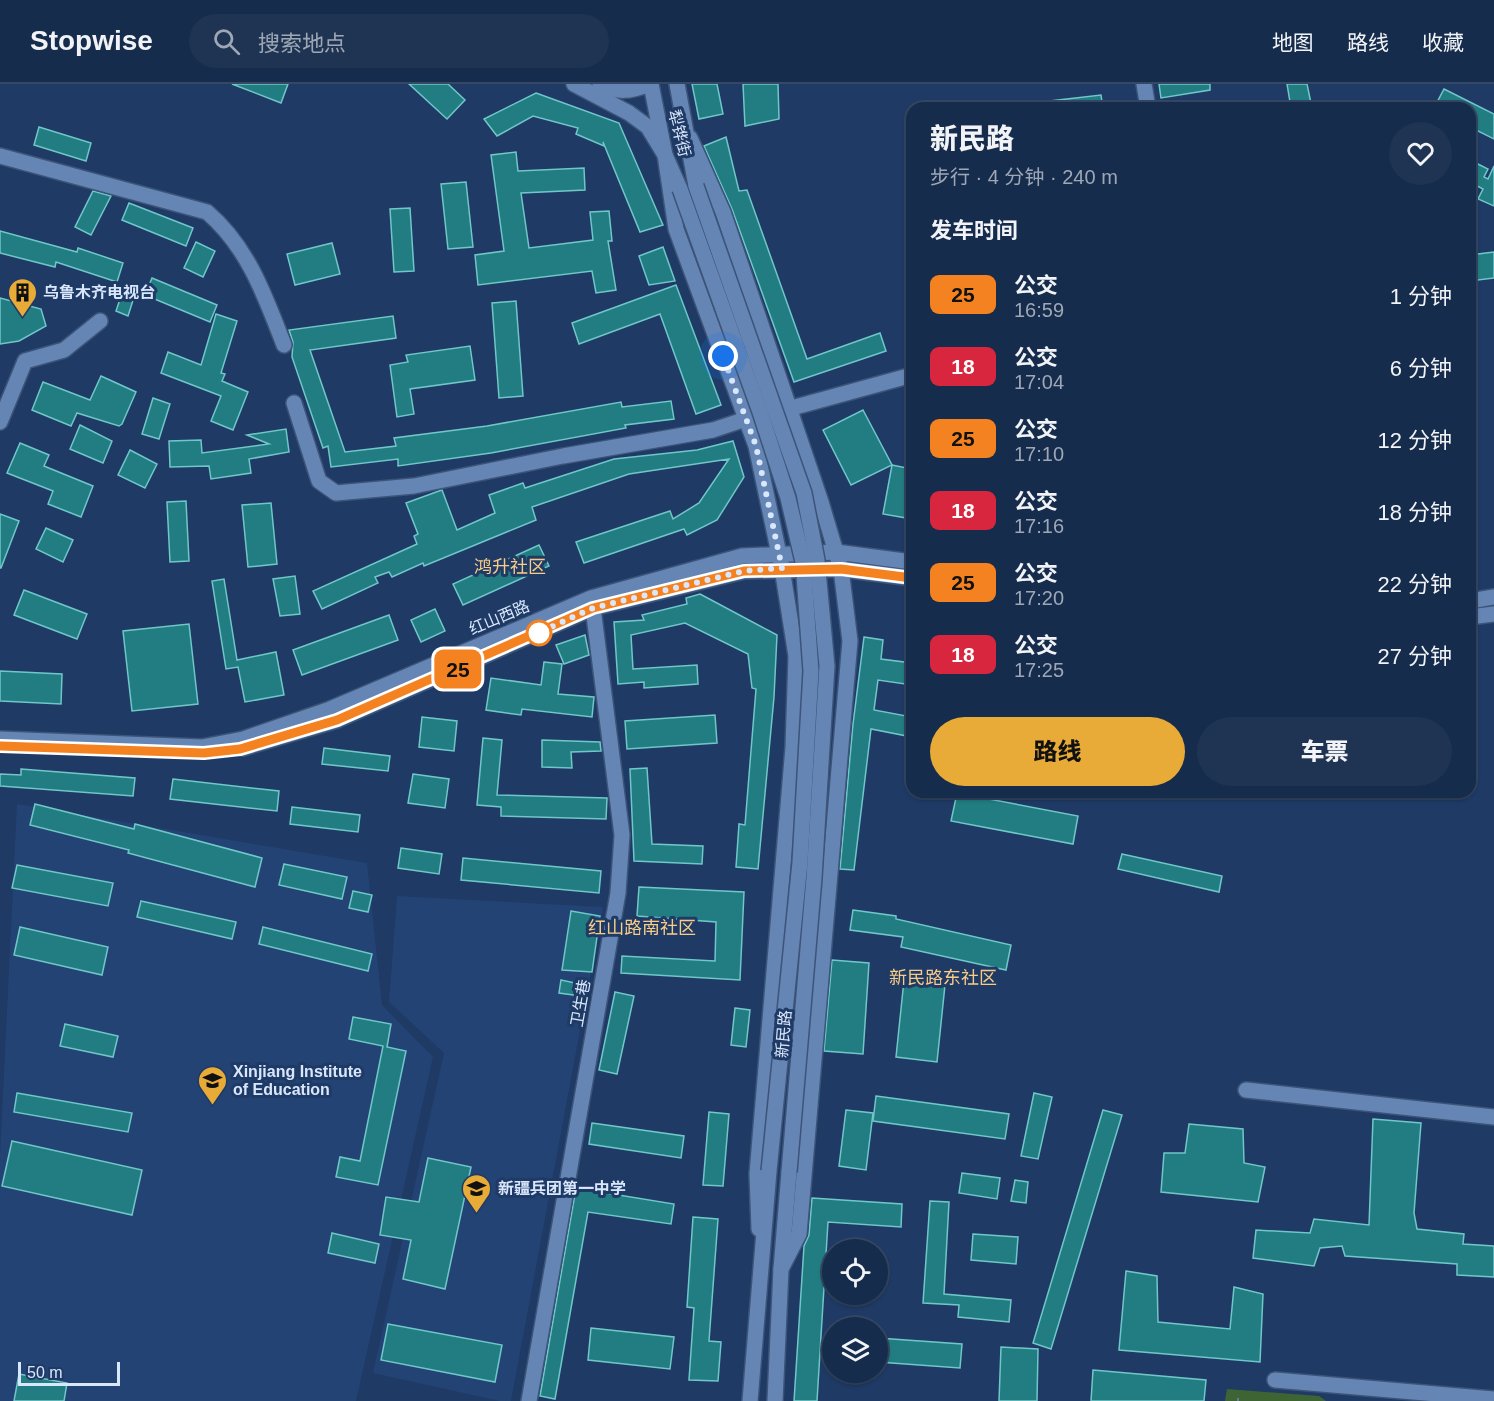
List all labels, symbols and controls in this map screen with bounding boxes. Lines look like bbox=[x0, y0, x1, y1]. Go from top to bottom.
search box bbox=[189, 14, 609, 68]
text: Stopwise bbox=[30, 25, 153, 56]
icon: search bbox=[210, 25, 243, 58]
text: 搜索地点 bbox=[258, 31, 346, 56]
text: 地图 bbox=[1272, 31, 1314, 54]
text: 路线 bbox=[1347, 31, 1389, 54]
text: 收藏 bbox=[1422, 31, 1464, 54]
street label: 犁铧街 bbox=[665, 108, 694, 158]
button: heart bbox=[1389, 122, 1452, 185]
text: 新民路 bbox=[930, 123, 1014, 154]
text: 步行 · 4 分钟 · 240 m bbox=[930, 166, 1118, 188]
text: 发车时间 bbox=[930, 218, 1018, 243]
text: 公交 bbox=[1014, 273, 1058, 298]
building icon: 乌鲁木齐电视台 bbox=[6, 276, 38, 318]
text: 25 bbox=[951, 283, 975, 306]
place label: 乌鲁木齐电视台 bbox=[43, 284, 155, 301]
text: 1 分钟 bbox=[1390, 284, 1452, 309]
text: 16:59 bbox=[1014, 299, 1064, 321]
your location bbox=[708, 341, 738, 371]
text: 公交 bbox=[1014, 345, 1058, 370]
text: 18 bbox=[951, 355, 975, 378]
text: 6 分钟 bbox=[1390, 356, 1452, 381]
text: 17:04 bbox=[1014, 371, 1064, 393]
text: 公交 bbox=[1014, 417, 1058, 442]
text: 25 bbox=[951, 427, 975, 450]
text: 12 分钟 bbox=[1377, 428, 1452, 453]
text: 17:10 bbox=[1014, 443, 1064, 465]
text: 公交 bbox=[1014, 489, 1058, 514]
text: 18 bbox=[951, 499, 975, 522]
text: 18 分钟 bbox=[1377, 500, 1452, 525]
text: 17:16 bbox=[1014, 515, 1064, 537]
district label: 鸿升社区 bbox=[474, 557, 546, 577]
text: 公交 bbox=[1014, 561, 1058, 586]
text: 25 bbox=[951, 571, 975, 594]
text: 22 分钟 bbox=[1377, 572, 1452, 597]
text: 17:20 bbox=[1014, 587, 1064, 609]
street label: 红山西路 bbox=[466, 597, 532, 638]
unlabelled marker bbox=[526, 620, 552, 646]
text: 公交 bbox=[1014, 633, 1058, 658]
text: 18 bbox=[951, 643, 975, 666]
text: 27 分钟 bbox=[1377, 644, 1452, 669]
line badge: 25 bbox=[431, 650, 485, 688]
text: 25 bbox=[446, 658, 470, 681]
text: 17:25 bbox=[1014, 659, 1064, 681]
button: 路线 bbox=[930, 717, 1185, 786]
button: 车票 bbox=[1197, 717, 1452, 786]
district label: 红山路南社区 bbox=[588, 918, 696, 938]
district label: 新民路东社区 bbox=[889, 968, 997, 988]
street label: 卫生巷 bbox=[568, 978, 593, 1028]
street label: 新民路 bbox=[773, 1009, 794, 1059]
place label: Xinjiang Institute of Education bbox=[233, 1063, 362, 1098]
school or university icon: Xinjiang Institute of Education bbox=[196, 1064, 228, 1106]
school or university icon: 新疆兵团第一中学 bbox=[461, 1172, 493, 1214]
place label: 新疆兵团第一中学 bbox=[498, 1180, 626, 1197]
map controls bbox=[822, 1239, 888, 1383]
button: locate bbox=[822, 1239, 888, 1305]
button: layers bbox=[822, 1317, 888, 1383]
scale bar bbox=[18, 1359, 120, 1386]
text: 50 m bbox=[27, 1364, 63, 1381]

